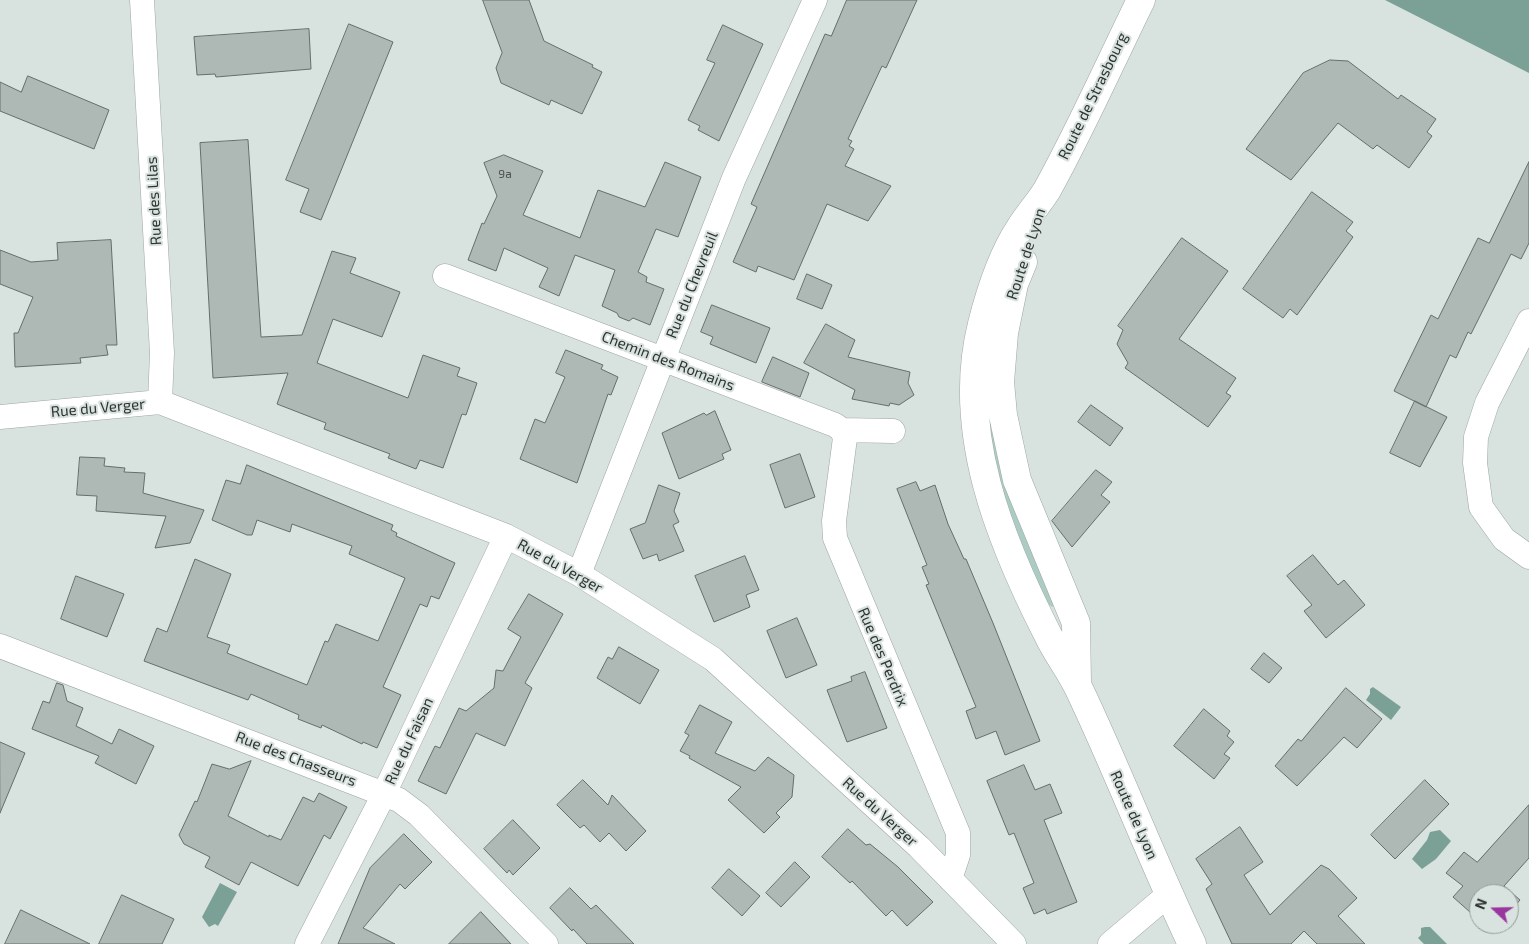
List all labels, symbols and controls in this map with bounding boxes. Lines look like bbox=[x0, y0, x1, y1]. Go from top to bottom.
street label: Route de Strasbourg bbox=[1054, 29, 1132, 163]
street label: Rue des Lilas bbox=[143, 156, 165, 246]
house number: 9a bbox=[498, 167, 512, 181]
street label: Route de Lyon bbox=[1003, 206, 1049, 302]
street label: Rue du Chevreuil bbox=[662, 229, 722, 341]
street label: Chemin des Romains bbox=[599, 327, 737, 395]
street label: Rue du Verger bbox=[50, 395, 146, 421]
street label: Rue du Verger bbox=[514, 535, 606, 597]
street label: Rue des Perdrix bbox=[854, 605, 912, 709]
street label: Rue du Faisan bbox=[381, 695, 437, 787]
street label: Rue des Chasseurs bbox=[233, 728, 359, 790]
street label: Route de Lyon bbox=[1106, 768, 1162, 862]
street label: Rue du Verger bbox=[839, 774, 921, 850]
north arrow bbox=[1469, 884, 1519, 934]
text: N bbox=[1471, 896, 1490, 912]

